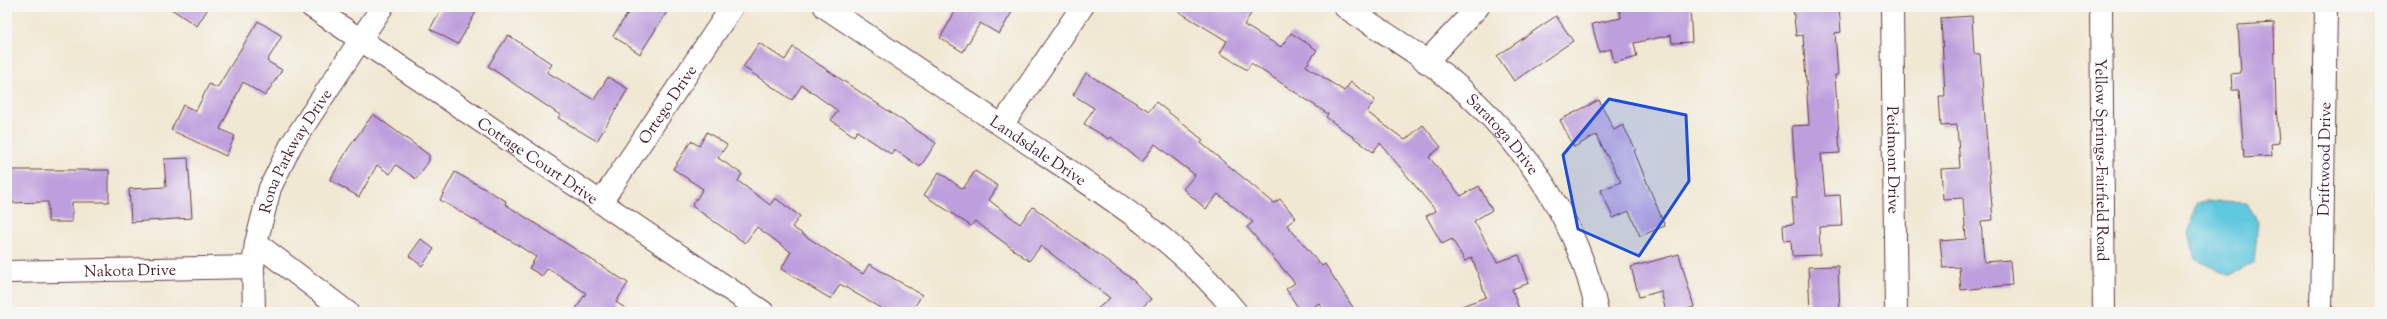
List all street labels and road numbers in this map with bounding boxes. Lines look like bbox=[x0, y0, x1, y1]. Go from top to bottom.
street label: Yellow Springs-Fairfield Road bbox=[2088, 58, 2113, 262]
street label: Ortego Drive bbox=[634, 61, 704, 150]
street label: Rona Parkway Drive bbox=[255, 85, 339, 216]
street label: Saratoga Drive bbox=[1460, 90, 1543, 181]
street label: Driftwood Drive bbox=[2314, 102, 2338, 216]
street label: Peidmont Drive bbox=[1879, 106, 1904, 214]
street label: Landsdale Drive bbox=[984, 111, 1090, 193]
street label: Cottage Court Drive bbox=[472, 113, 602, 211]
street label: Nakota Drive bbox=[84, 260, 176, 284]

